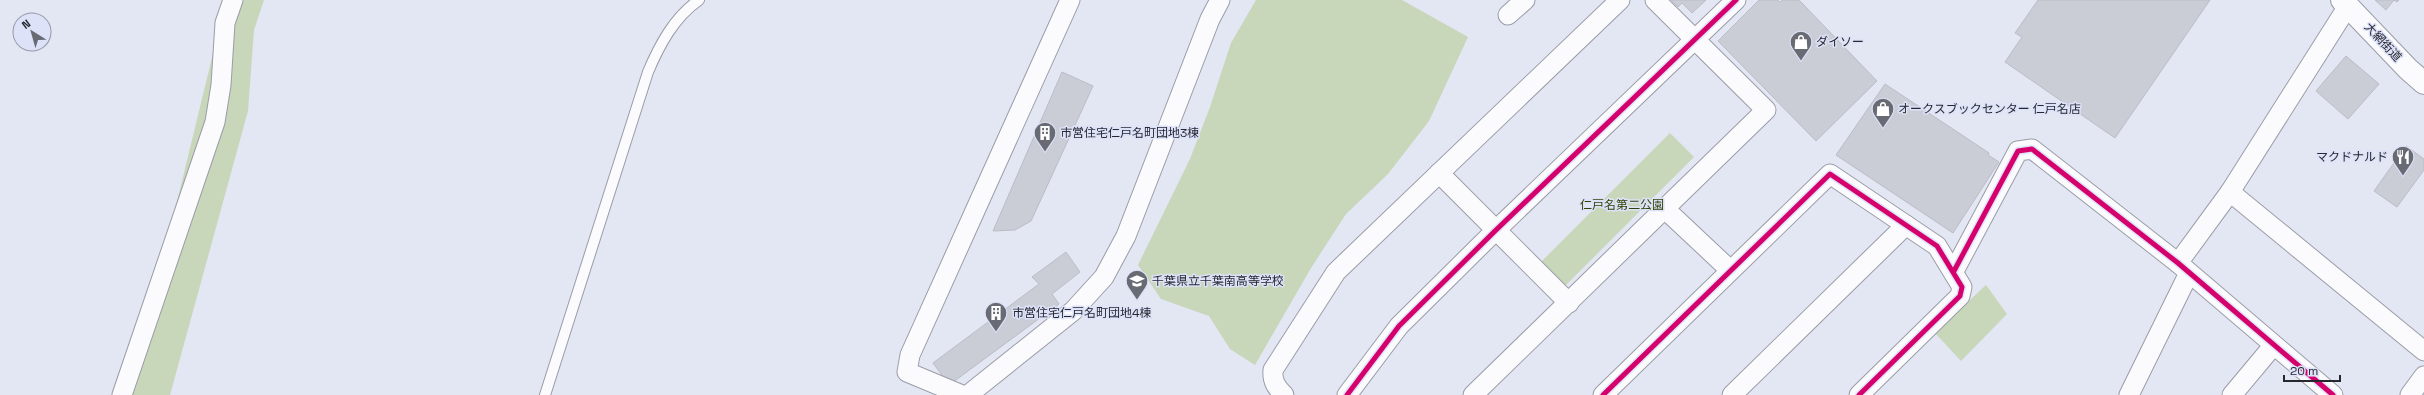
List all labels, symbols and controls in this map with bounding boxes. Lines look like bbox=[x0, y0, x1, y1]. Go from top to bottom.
north arrow bbox=[12, 12, 52, 52]
text: N bbox=[19, 16, 33, 32]
street label: 大網街道 bbox=[2361, 19, 2405, 65]
shop icon: ダイソー bbox=[1788, 29, 1814, 62]
place label: ダイソー bbox=[1816, 34, 1864, 50]
shop icon: オークスブックセンター 仁戸名店 bbox=[1870, 96, 1896, 129]
place label: オークスブックセンター 仁戸名店 bbox=[1898, 101, 2081, 117]
building icon: 市営住宅仁戸名町団地3棟 bbox=[1032, 120, 1058, 153]
place label: 市営住宅仁戸名町団地3棟 bbox=[1060, 125, 1199, 141]
restaurant icon: マクドナルド bbox=[2390, 144, 2416, 177]
place label: マクドナルド bbox=[2316, 149, 2388, 165]
park label: 仁戸名第二公園 bbox=[1580, 197, 1664, 213]
school or university icon: 千葉県立千葉南高等学校 bbox=[1124, 268, 1150, 301]
place label: 千葉県立千葉南高等学校 bbox=[1152, 273, 1284, 289]
building icon: 市営住宅仁戸名町団地4棟 bbox=[983, 300, 1009, 333]
place label: 市営住宅仁戸名町団地4棟 bbox=[1012, 305, 1152, 321]
scale bar bbox=[2284, 357, 2340, 383]
text: 20 m bbox=[2290, 363, 2318, 379]

